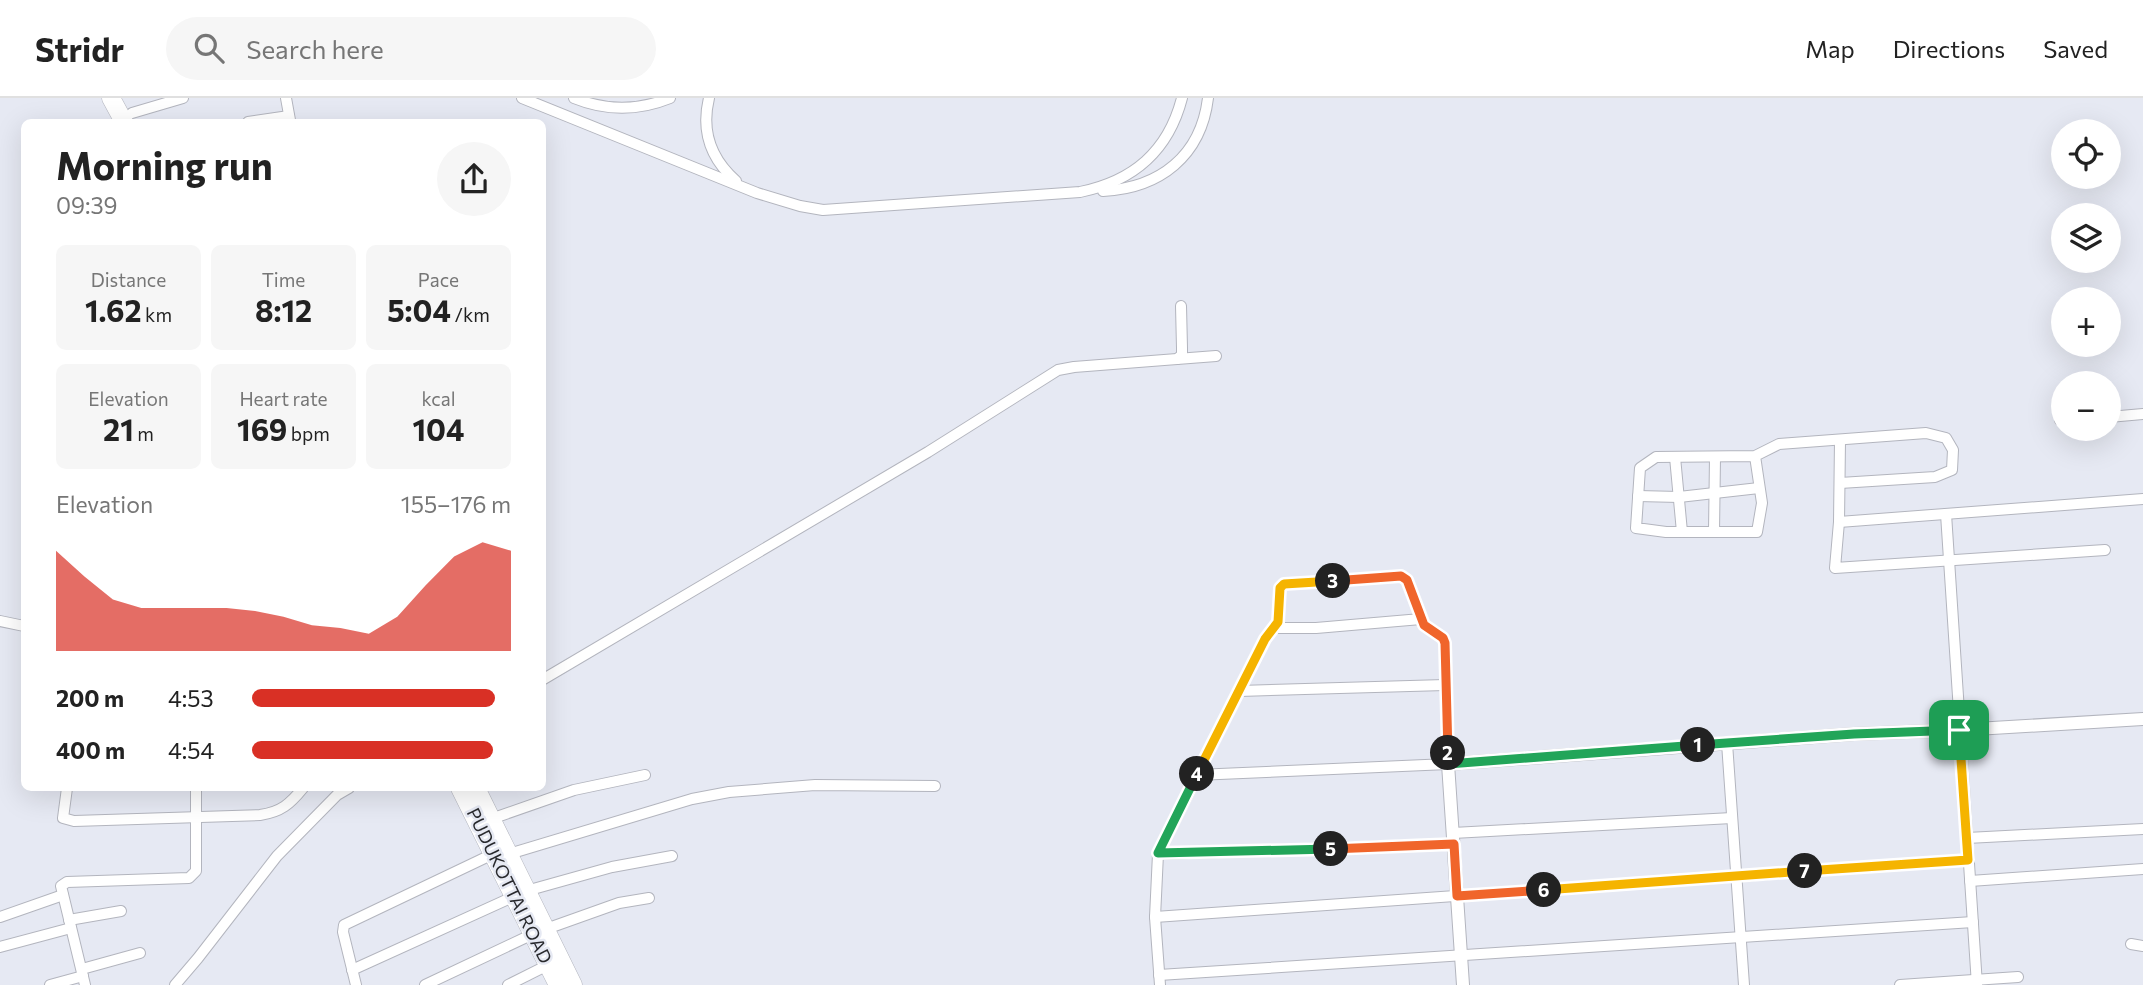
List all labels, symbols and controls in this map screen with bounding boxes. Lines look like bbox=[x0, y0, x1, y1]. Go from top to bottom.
search box bbox=[166, 17, 656, 80]
text: Stridr bbox=[35, 28, 124, 69]
icon: search bbox=[190, 29, 228, 67]
text: Search here bbox=[246, 33, 384, 64]
text: Map bbox=[1805, 34, 1855, 63]
text: Directions bbox=[1893, 34, 2005, 63]
text: Saved bbox=[2043, 34, 2108, 63]
map controls bbox=[2051, 119, 2121, 441]
button: locate bbox=[2051, 119, 2121, 189]
text: Morning run bbox=[56, 141, 273, 188]
button: share bbox=[437, 142, 511, 216]
text: 09:39 bbox=[56, 191, 117, 219]
button: layers bbox=[2051, 203, 2121, 273]
text: Distance bbox=[91, 268, 166, 291]
text: Time bbox=[262, 268, 305, 291]
text: Pace bbox=[418, 268, 459, 291]
button: + bbox=[2051, 287, 2121, 357]
text: 1.62 bbox=[85, 291, 141, 328]
text: 8:12 bbox=[255, 291, 312, 328]
text: 5:04 bbox=[387, 291, 451, 328]
text: km bbox=[141, 303, 172, 326]
text: /km bbox=[451, 303, 490, 326]
button: − bbox=[2051, 371, 2121, 441]
text: Elevation bbox=[88, 387, 169, 410]
text: Heart rate bbox=[239, 387, 328, 410]
text: kcal bbox=[421, 387, 456, 410]
text: 21 bbox=[103, 410, 134, 447]
text: 169 bbox=[237, 410, 287, 447]
text: 104 bbox=[413, 410, 464, 447]
text: m bbox=[134, 422, 154, 445]
text: bpm bbox=[287, 422, 330, 445]
text: Elevation bbox=[56, 490, 153, 518]
text: 155–176 m bbox=[401, 490, 511, 518]
pin: 3 bbox=[1316, 564, 1350, 598]
text: 3 bbox=[1327, 569, 1338, 592]
text: 200 m bbox=[56, 684, 124, 712]
text: 4:53 bbox=[168, 684, 214, 712]
pin bbox=[1929, 700, 1989, 760]
icon: arrive bbox=[1940, 711, 1978, 749]
pin: 1 bbox=[1680, 728, 1716, 762]
text: 1 bbox=[1693, 733, 1702, 756]
text: 400 m bbox=[56, 736, 125, 764]
text: 4:54 bbox=[168, 736, 214, 764]
pin: 2 bbox=[1430, 736, 1466, 770]
text: 2 bbox=[1442, 741, 1453, 764]
pin: 4 bbox=[1180, 756, 1214, 792]
text: 4 bbox=[1191, 762, 1202, 785]
street label: PUDUKOTTAI ROAD bbox=[463, 804, 557, 967]
pin: 5 bbox=[1314, 832, 1348, 866]
text: 5 bbox=[1325, 837, 1336, 860]
pin: 7 bbox=[1787, 854, 1822, 888]
text: 7 bbox=[1799, 859, 1810, 882]
pin: 6 bbox=[1526, 872, 1562, 908]
text: 6 bbox=[1538, 878, 1549, 901]

